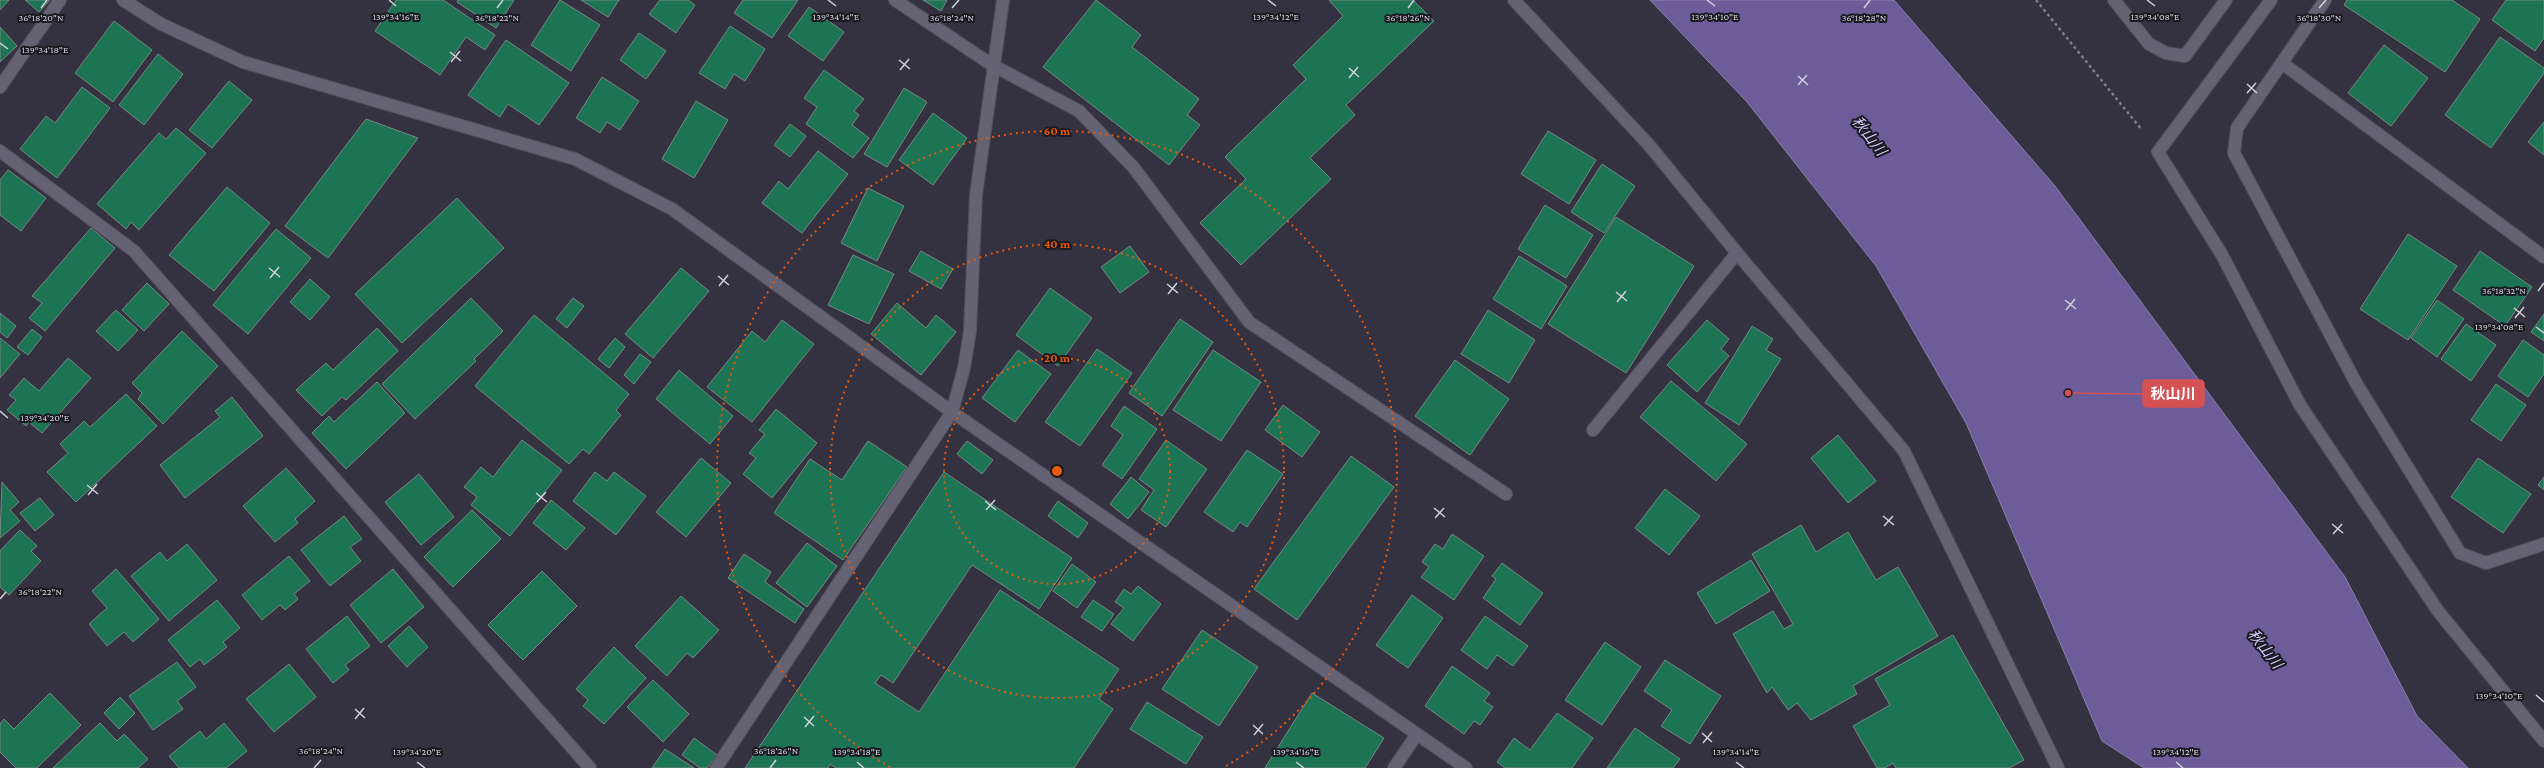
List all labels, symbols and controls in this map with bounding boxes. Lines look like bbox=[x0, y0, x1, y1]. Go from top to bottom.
text: 139°34'16"E bbox=[373, 11, 420, 22]
text: 139°34'14"E bbox=[813, 11, 860, 22]
text: 139°34'12"E bbox=[1253, 11, 1300, 22]
text: 139°34'10"E bbox=[1692, 11, 1739, 22]
text: 139°34'08"E bbox=[2131, 11, 2180, 22]
text: 36°18'20"N bbox=[19, 12, 64, 23]
text: 36°18'22"N bbox=[475, 12, 519, 23]
text: 36°18'24"N bbox=[930, 12, 975, 23]
text: 36°18'26"N bbox=[1386, 12, 1431, 23]
text: 36°18'28"N bbox=[1842, 12, 1887, 23]
text: 36°18'30"N bbox=[2297, 12, 2342, 23]
text: 139°34'18"E bbox=[22, 44, 69, 55]
water label: 秋山川 bbox=[1849, 113, 1890, 160]
text: 60 m bbox=[1044, 124, 1071, 138]
text: 40 m bbox=[1044, 237, 1071, 251]
text: 36°18'32"N bbox=[2482, 285, 2526, 296]
text: 139°34'08"E bbox=[2475, 321, 2524, 332]
text: 20 m bbox=[1044, 351, 1071, 365]
callout: 秋山川 bbox=[2143, 380, 2204, 407]
text: 秋山川 bbox=[2150, 386, 2196, 402]
text: 139°34'20"E bbox=[21, 412, 70, 423]
centre of rings bbox=[1050, 464, 1064, 478]
text: 36°18'22"N bbox=[18, 586, 62, 597]
water label: 秋山川 bbox=[2245, 626, 2286, 673]
text: 139°34'10"E bbox=[2476, 690, 2523, 701]
text: 36°18'24"N bbox=[299, 745, 344, 756]
text: 36°18'26"N bbox=[754, 745, 799, 756]
text: 139°34'20"E bbox=[393, 746, 442, 757]
text: 139°34'18"E bbox=[834, 746, 881, 757]
text: 139°34'16"E bbox=[1273, 746, 1320, 757]
text: 139°34'14"E bbox=[1713, 746, 1760, 757]
text: 139°34'12"E bbox=[2153, 746, 2200, 757]

